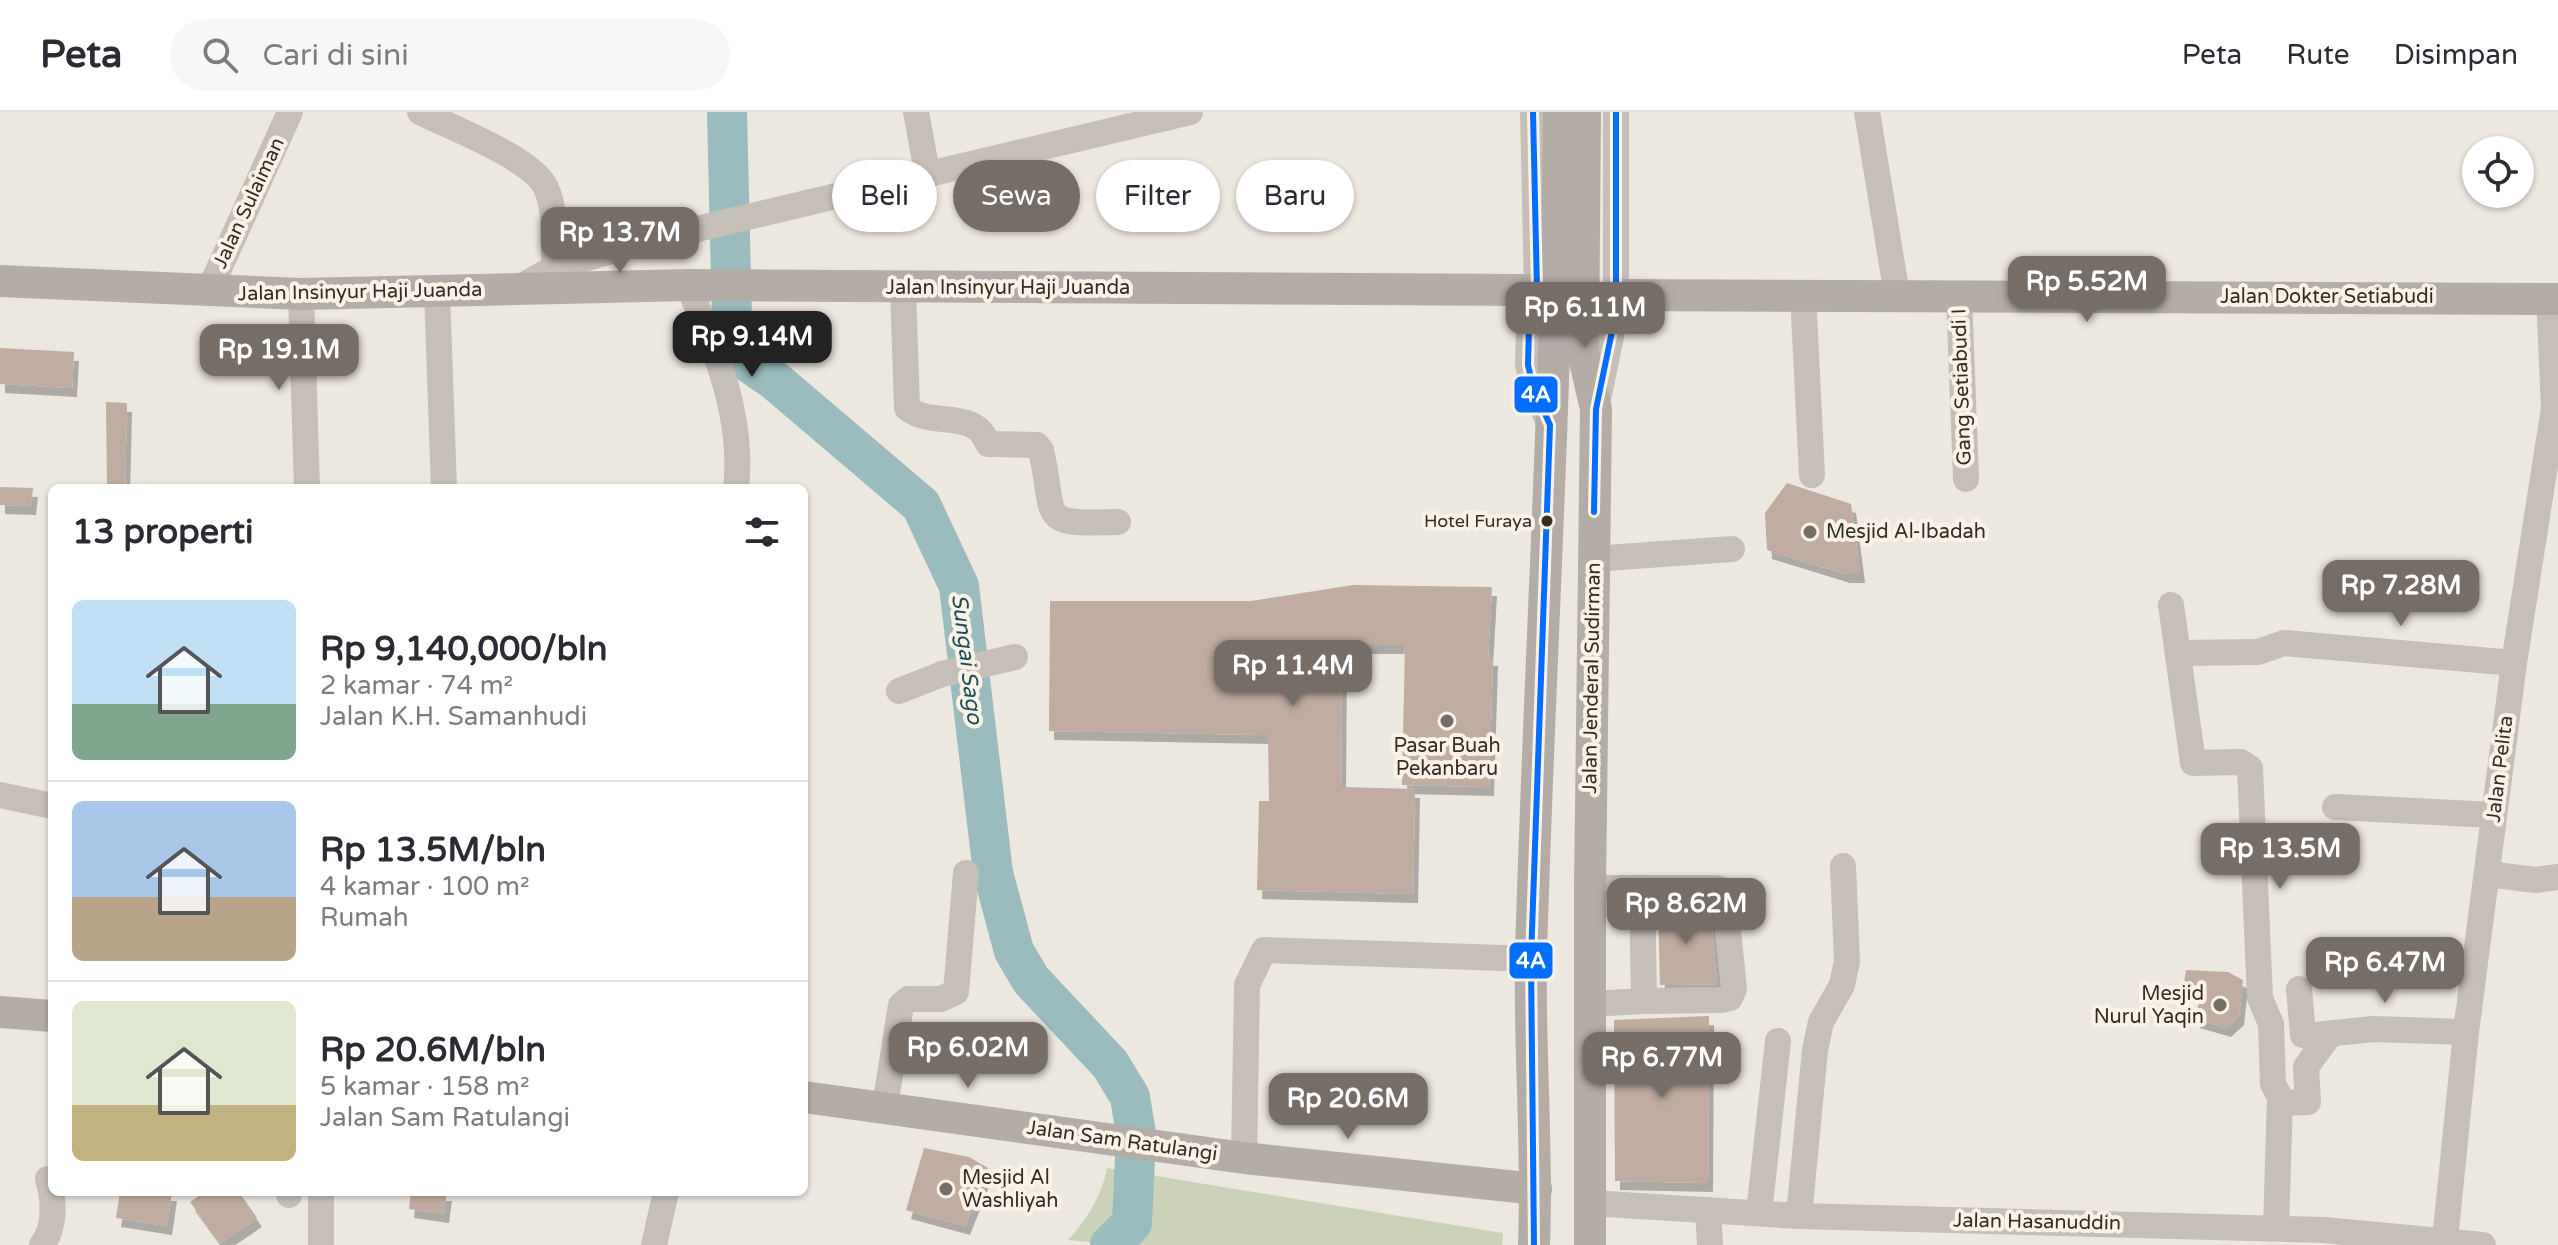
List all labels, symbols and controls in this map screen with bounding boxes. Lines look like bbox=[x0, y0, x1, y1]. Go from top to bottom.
search box bbox=[170, 19, 730, 91]
text: Peta bbox=[40, 32, 122, 78]
icon: search bbox=[198, 33, 242, 77]
text: Cari di sini bbox=[262, 37, 409, 74]
text: Peta bbox=[2182, 38, 2242, 72]
text: Rute bbox=[2286, 38, 2350, 72]
text: Disimpan bbox=[2394, 38, 2518, 72]
street label: Jalan Sulaiman bbox=[208, 134, 290, 272]
map controls bbox=[2462, 136, 2534, 208]
button: locate bbox=[2462, 136, 2534, 208]
chip: Beli bbox=[832, 160, 937, 232]
chip: Sewa bbox=[953, 160, 1080, 232]
chip: Filter bbox=[1096, 160, 1220, 232]
chip: Baru bbox=[1236, 160, 1354, 232]
pin: Rp 13.7M bbox=[537, 207, 703, 275]
text: Rp 13.7M bbox=[559, 217, 681, 248]
pin: Rp 5.52M bbox=[2004, 256, 2170, 324]
text: Rp 5.52M bbox=[2026, 266, 2148, 297]
street label: Jalan Insinyur Haji Juanda bbox=[886, 276, 1130, 300]
street label: Jalan Insinyur Haji Juanda bbox=[238, 278, 482, 306]
pin: Rp 6.11M bbox=[1502, 282, 1668, 350]
street label: Jalan Dokter Setiabudi bbox=[2220, 285, 2434, 309]
text: Rp 6.11M bbox=[1524, 292, 1646, 323]
street label: Gang Setiabudi I bbox=[1947, 308, 1977, 466]
pin: Rp 9.14M bbox=[669, 311, 835, 379]
text: Rp 9.14M bbox=[691, 321, 813, 352]
pin: Rp 19.1M bbox=[196, 324, 362, 392]
text: Rp 19.1M bbox=[218, 334, 340, 365]
line badge: 4A bbox=[1513, 375, 1559, 414]
text: 4A bbox=[1521, 382, 1551, 408]
icon: filters bbox=[740, 510, 784, 554]
place label: Hotel Furaya bbox=[1424, 510, 1532, 532]
text: 13 properti bbox=[72, 512, 253, 553]
marker: Hotel Furaya bbox=[1539, 513, 1555, 529]
place label: Mesjid Al-Ibadah bbox=[1826, 520, 1986, 544]
marker: Mesjid Al-Ibadah bbox=[1801, 523, 1819, 541]
pin: Rp 7.28M bbox=[2318, 560, 2484, 628]
street label: Jalan Jenderal Sudirman bbox=[1578, 562, 1606, 794]
text: Rp 7.28M bbox=[2340, 570, 2462, 601]
water label: Sungai Sago bbox=[946, 593, 988, 727]
text: Rp 9,140,000/bln bbox=[320, 629, 607, 670]
icon: home bbox=[136, 632, 232, 728]
pin: Rp 11.4M bbox=[1210, 640, 1376, 708]
text: Rp 11.4M bbox=[1232, 650, 1354, 681]
text: 2 kamar · 74 m² bbox=[320, 670, 513, 701]
text: Jalan K.H. Samanhudi bbox=[320, 701, 587, 732]
marker: Pasar Buah Pekanbaru bbox=[1438, 712, 1456, 730]
street label: Jalan Pelita bbox=[2482, 714, 2518, 824]
place label: Pasar Buah Pekanbaru bbox=[1393, 734, 1501, 781]
pin: Rp 13.5M bbox=[2197, 823, 2363, 891]
text: Rp 13.5M/bln bbox=[320, 830, 546, 871]
icon: home bbox=[136, 833, 232, 929]
text: Rp 13.5M bbox=[2219, 833, 2341, 864]
text: 4 kamar · 100 m² bbox=[320, 871, 530, 902]
pin: Rp 8.62M bbox=[1603, 878, 1769, 946]
text: Rp 8.62M bbox=[1625, 888, 1747, 919]
text: Rumah bbox=[320, 902, 409, 933]
pin: Rp 6.47M bbox=[2302, 937, 2468, 1005]
line badge: 4A bbox=[1508, 941, 1554, 980]
text: Rp 6.47M bbox=[2324, 947, 2446, 978]
text: 4A bbox=[1516, 948, 1546, 974]
place label: Mesjid Nurul Yaqin bbox=[2094, 982, 2204, 1029]
marker: Mesjid Nurul Yaqin bbox=[2211, 996, 2229, 1014]
pin: Rp 6.02M bbox=[885, 1022, 1051, 1090]
text: Rp 20.6M/bln bbox=[320, 1030, 546, 1071]
text: Rp 6.02M bbox=[907, 1032, 1029, 1063]
pin: Rp 6.77M bbox=[1579, 1032, 1745, 1100]
icon: home bbox=[136, 1033, 232, 1129]
text: Rp 6.77M bbox=[1601, 1042, 1723, 1073]
text: 5 kamar · 158 m² bbox=[320, 1071, 530, 1102]
pin: Rp 20.6M bbox=[1265, 1073, 1431, 1141]
text: Rp 20.6M bbox=[1287, 1083, 1409, 1114]
text: Jalan Sam Ratulangi bbox=[320, 1102, 570, 1133]
street label: Jalan Sam Ratulangi bbox=[1025, 1116, 1219, 1166]
place label: Mesjid Al Washliyah bbox=[962, 1166, 1058, 1213]
marker: Mesjid Al Washliyah bbox=[937, 1180, 955, 1198]
street label: Jalan Hasanuddin bbox=[1953, 1209, 2121, 1235]

